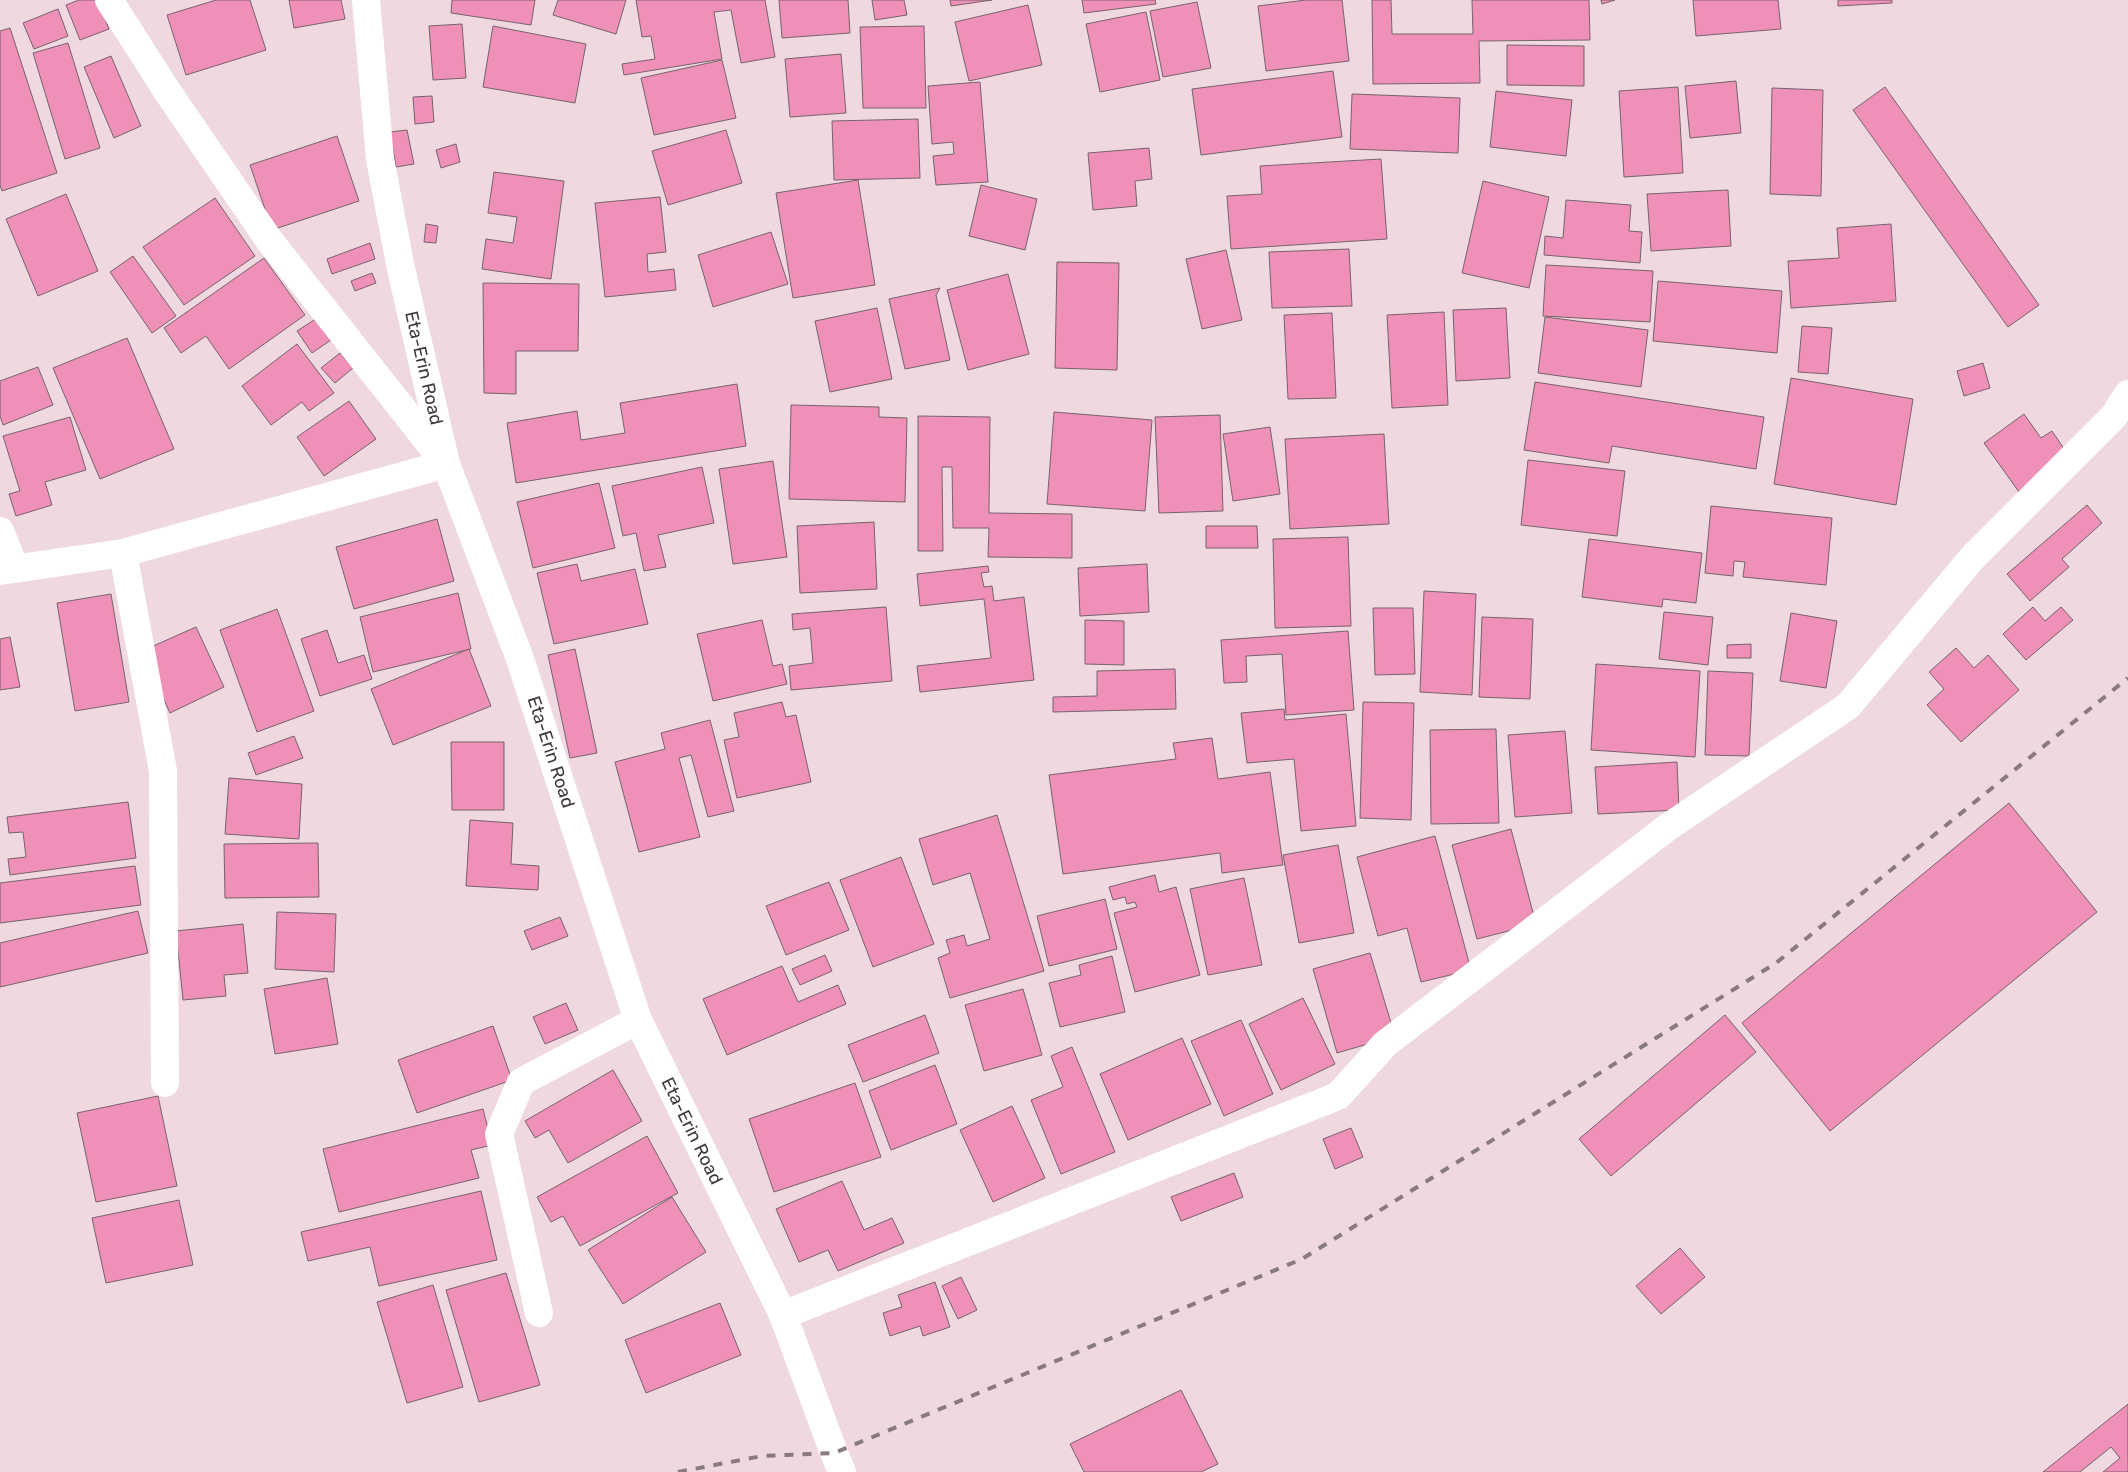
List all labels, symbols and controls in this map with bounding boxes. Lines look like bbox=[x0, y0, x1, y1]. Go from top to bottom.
street label: Eta-Erin Road bbox=[400, 309, 448, 427]
street label: Eta-Erin Road bbox=[523, 693, 579, 811]
street label: Eta-Erin Road bbox=[657, 1074, 727, 1188]

